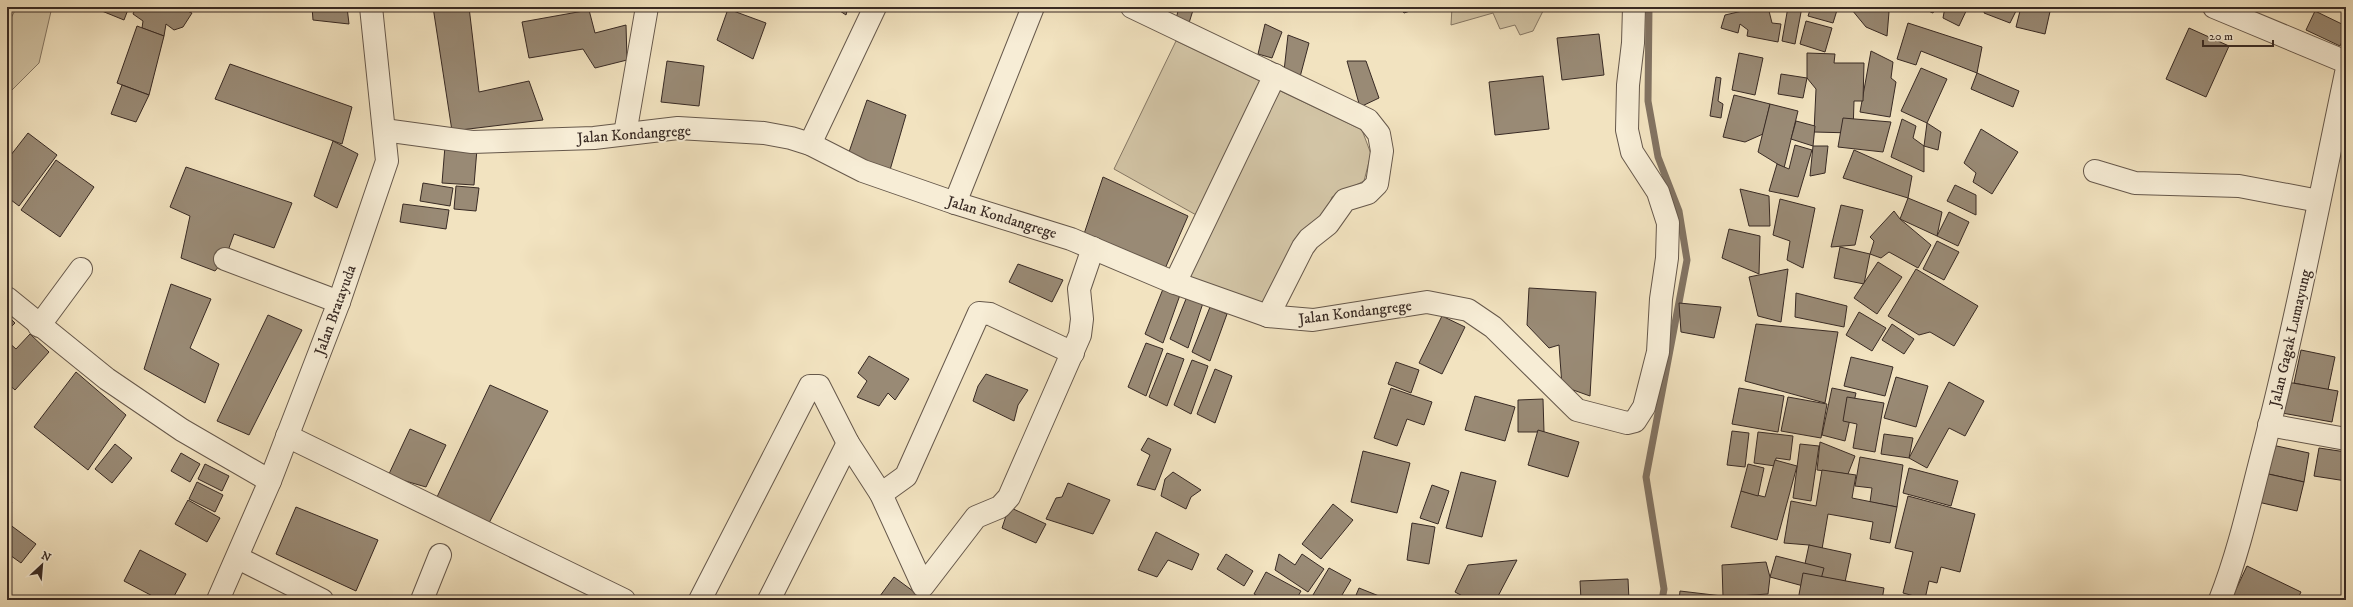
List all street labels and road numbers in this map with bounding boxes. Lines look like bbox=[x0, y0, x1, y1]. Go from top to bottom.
street label: Jalan Kondangrege bbox=[575, 121, 691, 148]
street label: Jalan Kondangrege bbox=[943, 191, 1059, 243]
street label: Jalan Bratayuda bbox=[310, 262, 361, 360]
street label: Jalan Gagak Lumayung bbox=[2265, 267, 2316, 411]
street label: Jalan Kondangrege bbox=[1295, 296, 1413, 329]

